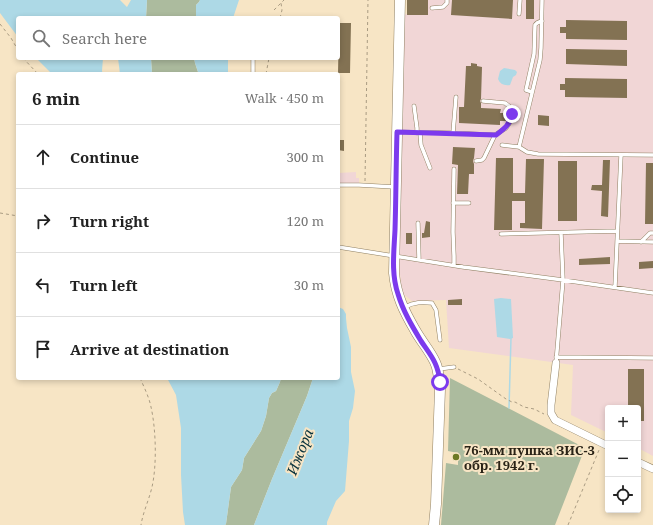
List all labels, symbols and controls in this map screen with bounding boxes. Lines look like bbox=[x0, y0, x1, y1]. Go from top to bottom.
search box bbox=[16, 16, 340, 60]
icon: search bbox=[30, 27, 52, 49]
text: Search here bbox=[62, 28, 147, 48]
text: 6 min bbox=[32, 87, 80, 110]
text: Walk · 450 m bbox=[245, 89, 324, 107]
route end bbox=[503, 105, 521, 123]
icon: ahead bbox=[32, 146, 54, 168]
text: Continue bbox=[70, 147, 139, 167]
text: 300 m bbox=[287, 148, 324, 166]
icon: right bbox=[32, 210, 54, 232]
text: Turn right bbox=[70, 211, 149, 231]
text: 120 m bbox=[287, 212, 324, 230]
icon: left bbox=[32, 274, 54, 296]
text: Turn left bbox=[70, 275, 138, 295]
text: 30 m bbox=[294, 276, 324, 294]
icon: arrive bbox=[32, 338, 54, 360]
text: Arrive at destination bbox=[70, 339, 229, 359]
route start bbox=[431, 373, 449, 391]
map controls bbox=[605, 405, 641, 513]
button: + bbox=[605, 405, 641, 441]
water label: Ижора bbox=[281, 426, 317, 479]
place label: 76-мм пушка ЗИС-3 обр. 1942 г. bbox=[464, 441, 595, 474]
button: − bbox=[605, 441, 641, 477]
marker: 76-мм пушка ЗИС-3 обр. 1942 г. bbox=[451, 452, 461, 462]
button: locate bbox=[605, 477, 641, 513]

